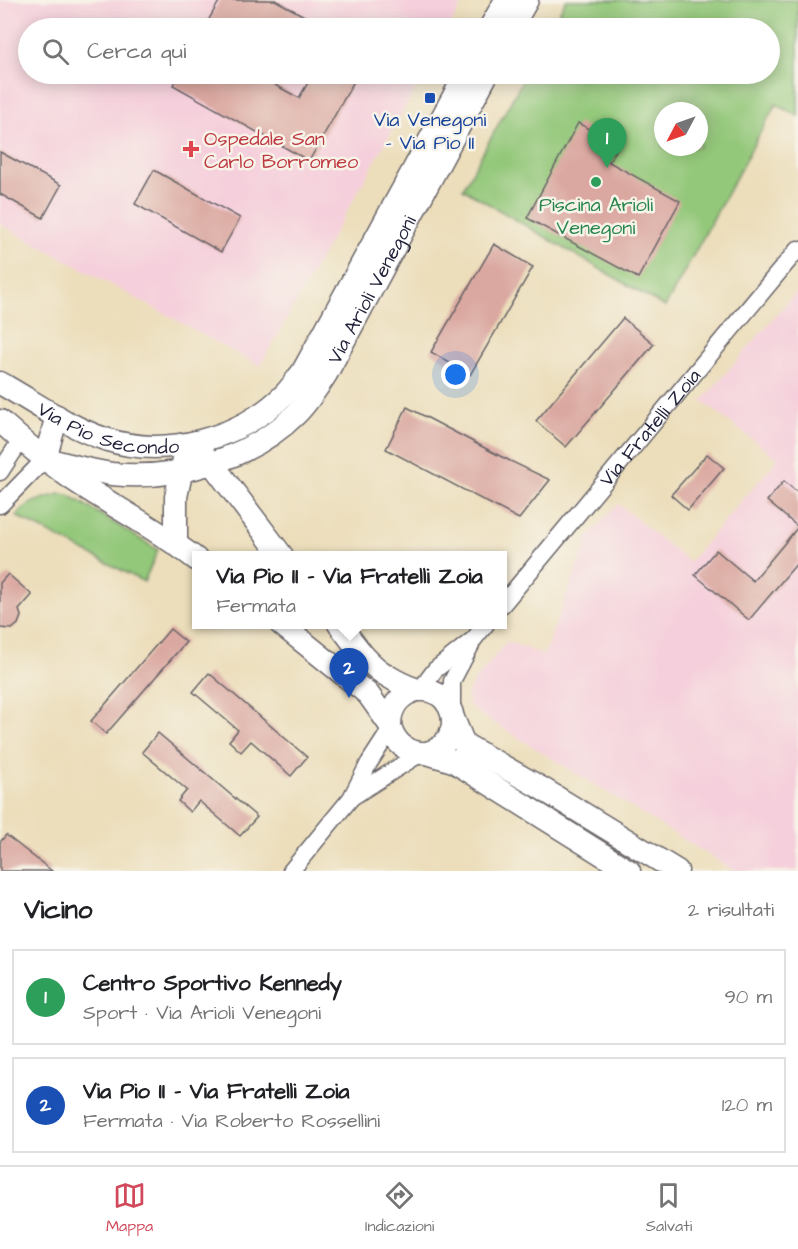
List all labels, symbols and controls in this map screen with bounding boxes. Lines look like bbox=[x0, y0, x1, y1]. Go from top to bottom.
search box bbox=[18, 18, 780, 84]
icon: search bbox=[39, 35, 72, 68]
text: Cerca qui bbox=[87, 36, 186, 67]
marker: Via Venegoni - Via Pio II bbox=[423, 91, 437, 105]
north arrow bbox=[654, 102, 708, 156]
place label: Via Venegoni - Via Pio II bbox=[374, 106, 486, 157]
pin: 1 bbox=[588, 118, 626, 168]
place label: Ospedale San Carlo Borromeo bbox=[204, 125, 358, 176]
marker: Ospedale San Carlo Borromeo bbox=[182, 140, 200, 158]
marker: Piscina Arioli Venegoni bbox=[589, 175, 603, 189]
place label: Piscina Arioli Venegoni bbox=[539, 191, 653, 243]
street label: Via Arioli Venegoni bbox=[321, 211, 424, 369]
your location bbox=[441, 360, 470, 389]
street label: Via Fratelli Zoia bbox=[593, 363, 708, 493]
street label: Via Pio Secondo bbox=[32, 395, 180, 462]
popup bbox=[192, 551, 507, 629]
text: Via Pio II - Via Fratelli Zoia bbox=[216, 561, 483, 592]
text: Fermata bbox=[216, 592, 296, 620]
pin: 2 bbox=[330, 648, 368, 698]
text: Vicino bbox=[24, 892, 92, 928]
text: 2 risultati bbox=[688, 896, 774, 924]
text: Centro Sportivo Kennedy bbox=[83, 968, 342, 999]
text: 1 bbox=[44, 983, 47, 1011]
text: 90 m bbox=[724, 983, 772, 1011]
text: Sport · Via Arioli Venegoni bbox=[83, 999, 321, 1027]
text: Via Pio II - Via Fratelli Zoia bbox=[83, 1076, 349, 1107]
text: 2 bbox=[40, 1091, 51, 1119]
text: 120 m bbox=[722, 1091, 772, 1119]
text: Fermata · Via Roberto Rossellini bbox=[83, 1107, 380, 1135]
tab: Mappa bbox=[106, 1179, 153, 1237]
tab: Indicazioni bbox=[365, 1179, 434, 1237]
tab: Salvati bbox=[646, 1179, 692, 1237]

